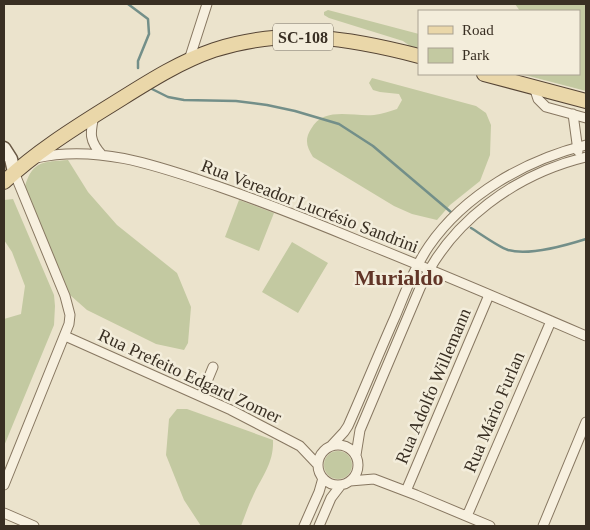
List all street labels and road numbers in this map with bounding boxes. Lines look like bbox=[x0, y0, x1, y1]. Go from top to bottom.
road number: SC-108 bbox=[273, 24, 333, 51]
street label: Rua Vereador Lucrésio Sandrini bbox=[199, 155, 421, 257]
street label: Rua Adolfo Willemann bbox=[391, 305, 475, 467]
street label: Rua Prefeito Edgard Zomer bbox=[95, 325, 285, 427]
street label: Rua Mário Furlan bbox=[460, 349, 528, 475]

